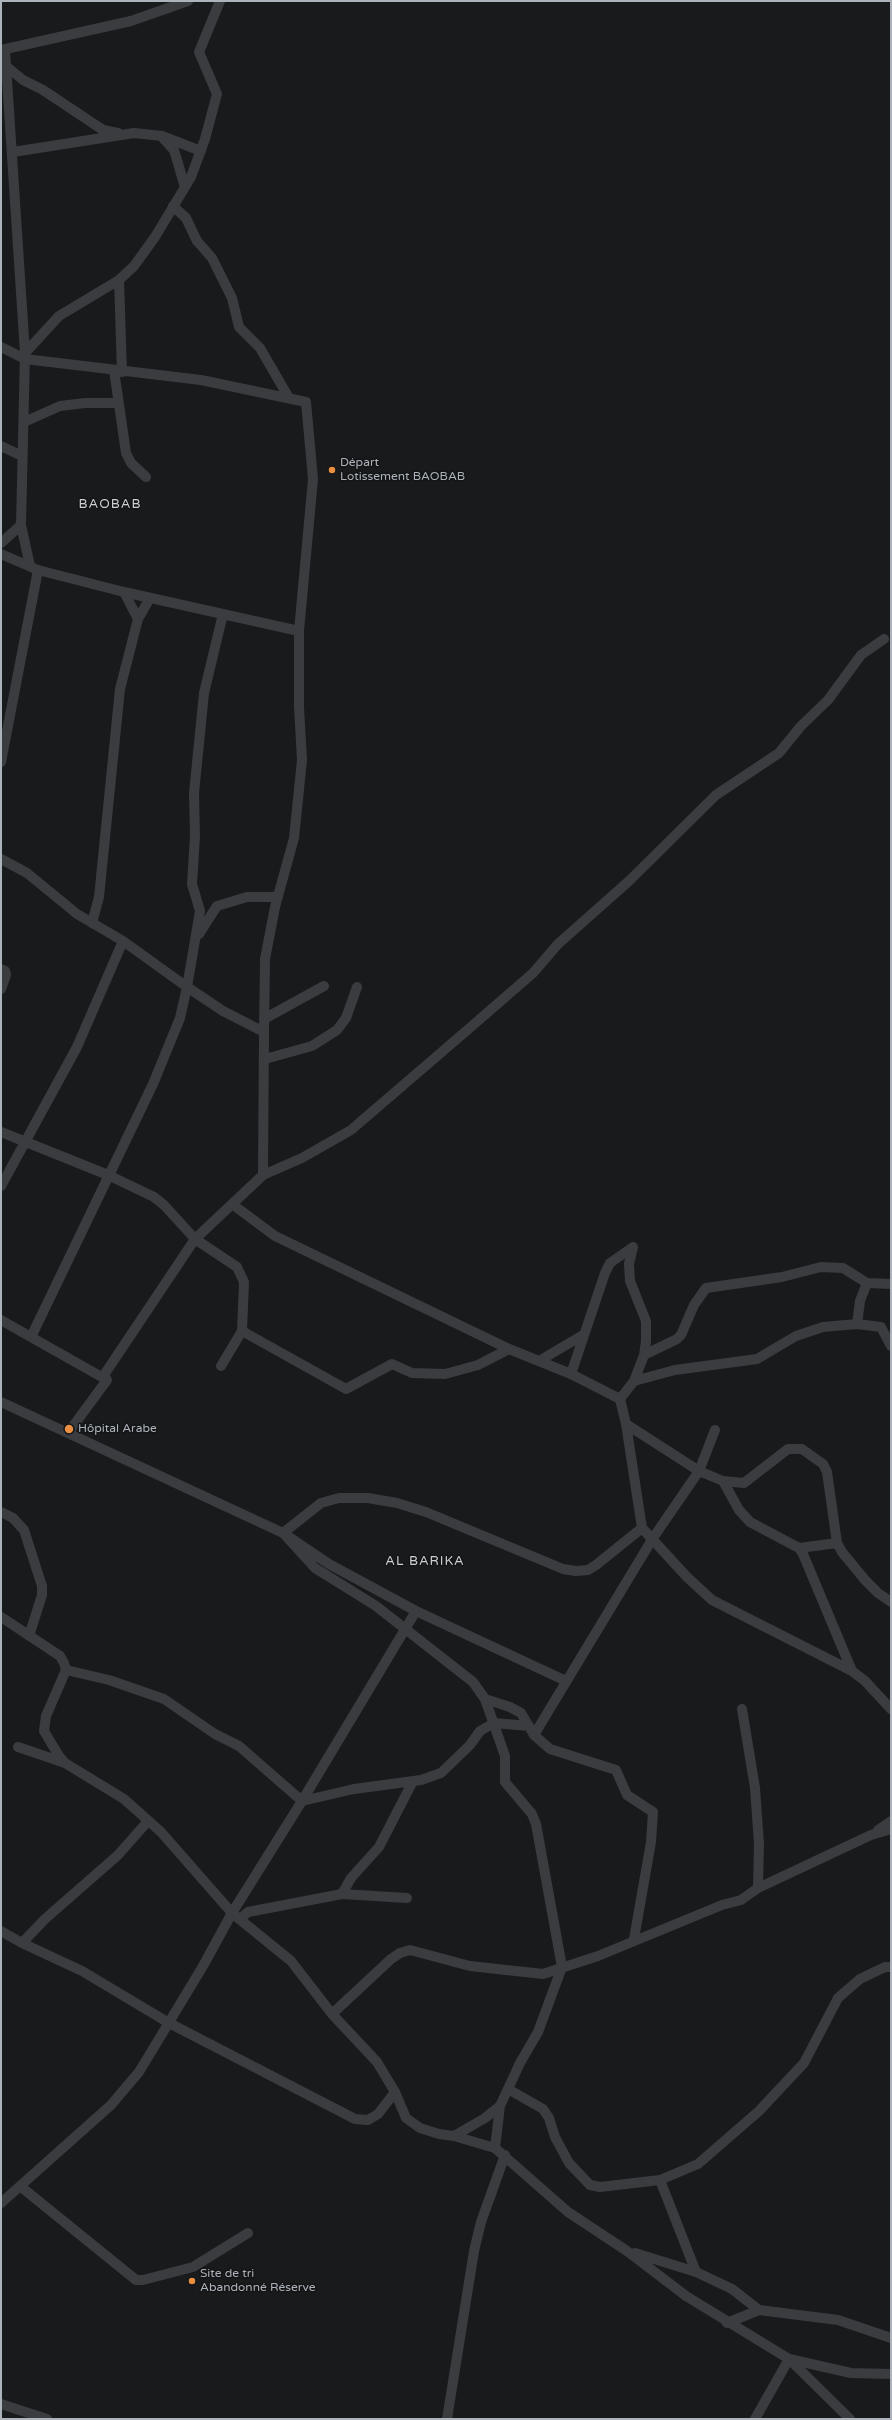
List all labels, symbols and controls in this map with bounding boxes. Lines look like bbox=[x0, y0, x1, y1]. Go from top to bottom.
place label: Départ Lotissement BAOBAB bbox=[340, 456, 465, 484]
marker: Départ Lotissement BAOBAB bbox=[327, 465, 337, 475]
district label: BAOBAB bbox=[79, 497, 141, 513]
place label: Hôpital Arabe bbox=[78, 1422, 157, 1436]
marker: Hôpital Arabe bbox=[63, 1423, 75, 1435]
district label: AL BARIKA bbox=[385, 1554, 465, 1570]
place label: Site de tri Abandonné Réserve bbox=[200, 2267, 315, 2295]
marker: Site de tri Abandonné Réserve bbox=[187, 2276, 197, 2286]

